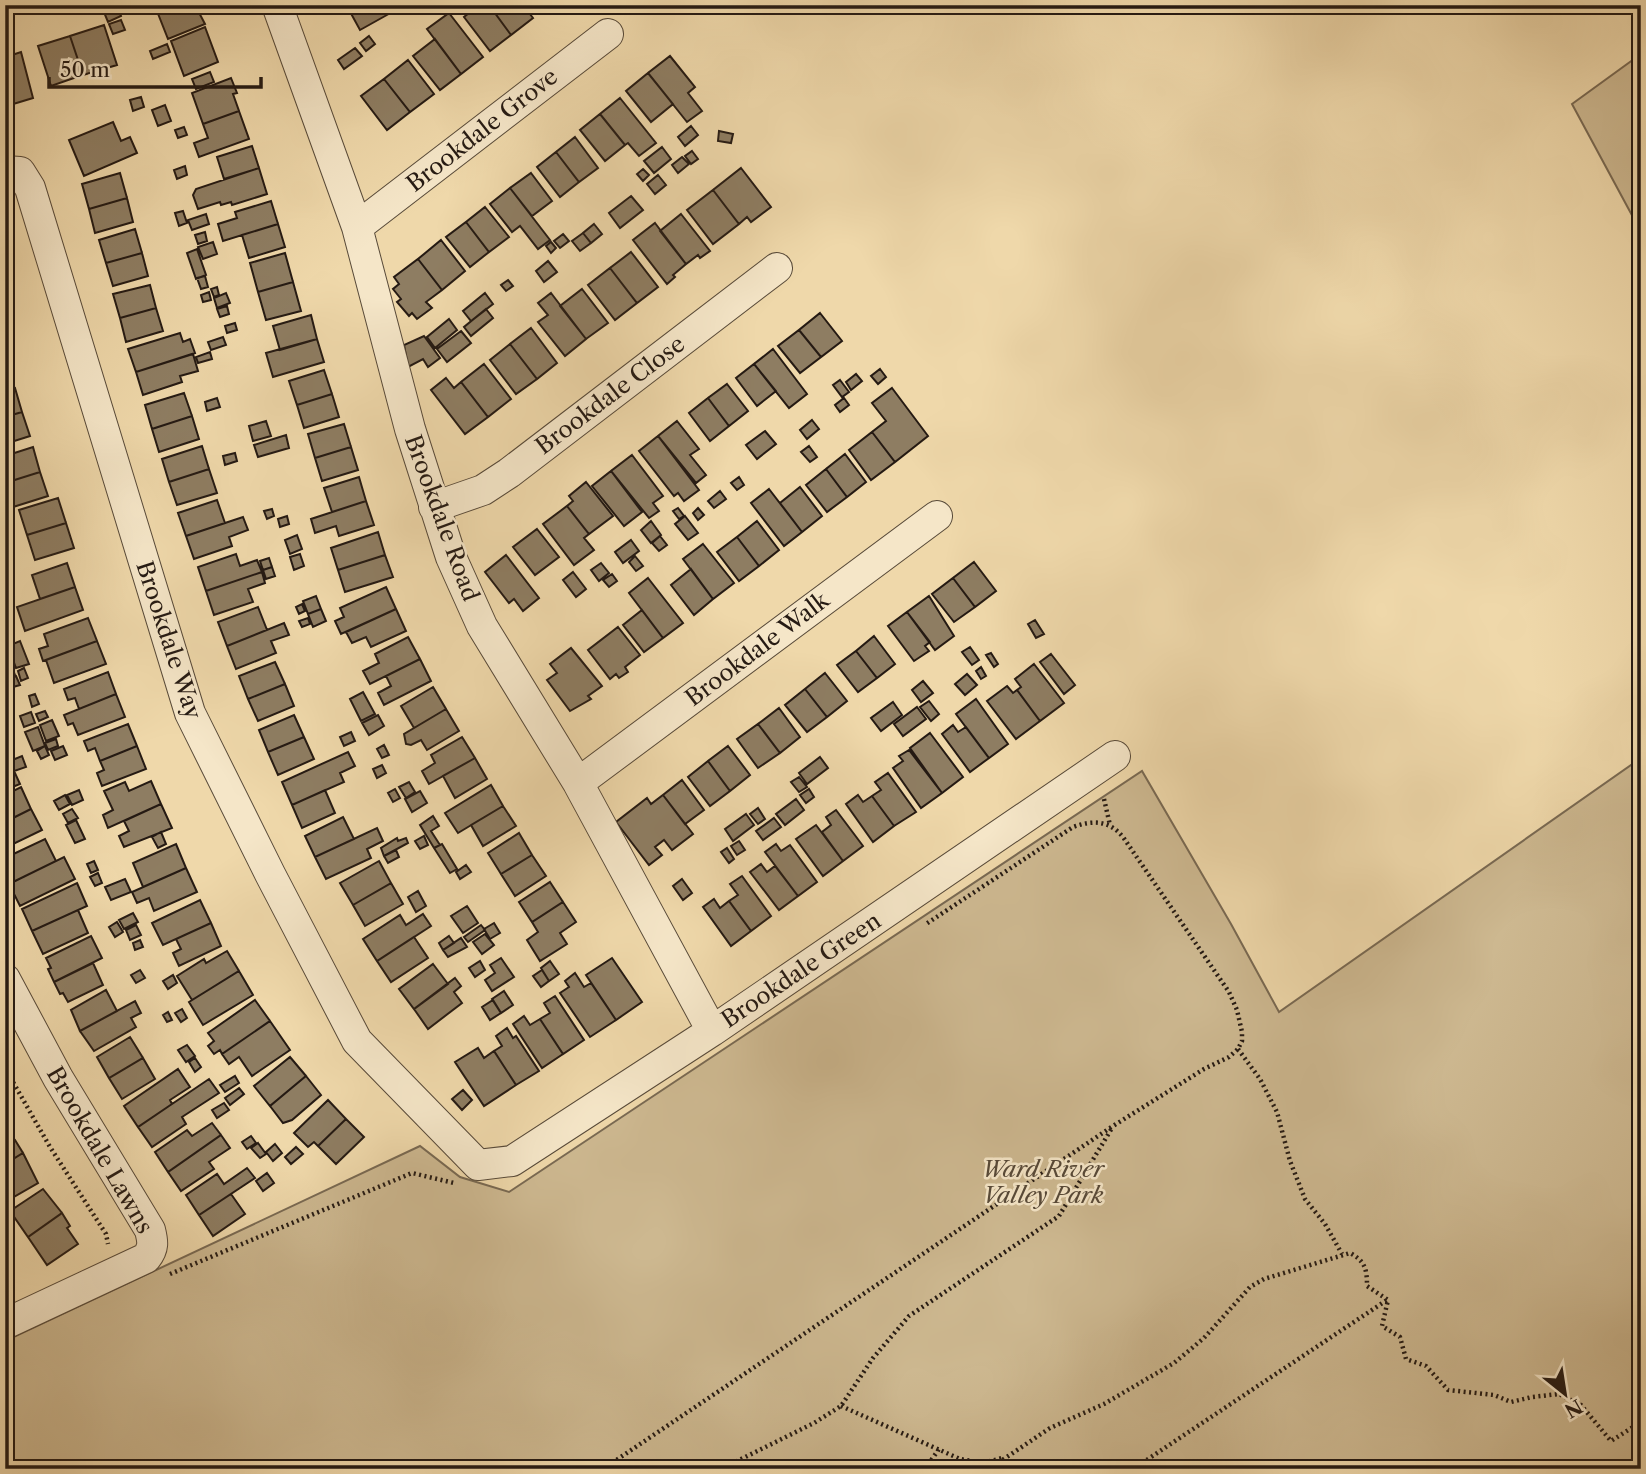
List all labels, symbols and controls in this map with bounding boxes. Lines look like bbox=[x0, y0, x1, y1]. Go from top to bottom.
scale bar bbox=[49, 46, 261, 90]
text: 50 m bbox=[60, 57, 110, 82]
street label: Brookdale Grove bbox=[401, 62, 563, 198]
street label: Brookdale Close bbox=[530, 330, 690, 460]
street label: Brookdale Road bbox=[399, 431, 485, 605]
street label: Brookdale Way bbox=[130, 557, 208, 723]
street label: Brookdale Walk bbox=[680, 585, 836, 712]
street label: Brookdale Green bbox=[716, 906, 886, 1034]
street label: Brookdale Lawns bbox=[41, 1062, 159, 1238]
park label: Ward River Valley Park bbox=[982, 1155, 1105, 1209]
north arrow bbox=[1530, 1358, 1600, 1428]
text: N bbox=[1560, 1394, 1586, 1422]

